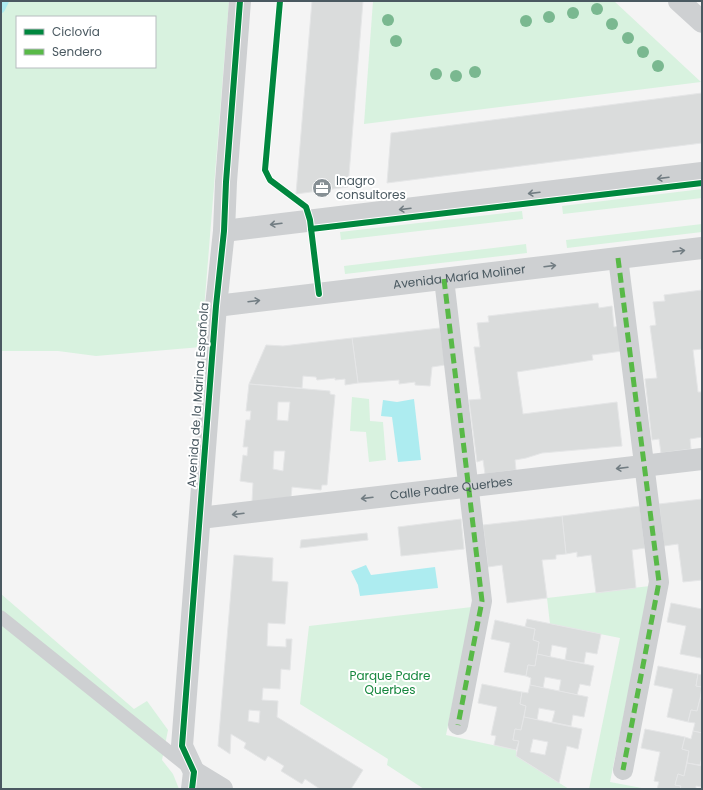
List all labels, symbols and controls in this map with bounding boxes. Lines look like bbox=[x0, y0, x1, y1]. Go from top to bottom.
legend bbox=[16, 16, 156, 68]
text: Ciclovía bbox=[52, 23, 100, 40]
text: Sendero bbox=[52, 43, 102, 60]
place label: Inagro consultores bbox=[336, 172, 406, 203]
one-way arrow bbox=[657, 174, 670, 181]
office icon: Inagro consultores bbox=[311, 177, 333, 199]
one-way arrow bbox=[528, 189, 541, 197]
one-way arrow bbox=[399, 205, 412, 213]
one-way arrow bbox=[270, 221, 283, 228]
one-way arrow bbox=[672, 247, 685, 254]
street label: Avenida María Moliner bbox=[392, 260, 527, 293]
one-way arrow bbox=[543, 262, 556, 270]
one-way arrow bbox=[247, 297, 260, 305]
street label: Avenida de la Marina Española bbox=[183, 302, 212, 488]
one-way arrow bbox=[616, 465, 629, 472]
street label: Calle Padre Querbes bbox=[389, 472, 513, 504]
one-way arrow bbox=[361, 494, 374, 502]
one-way arrow bbox=[232, 510, 245, 518]
park label: Parque Padre Querbes bbox=[349, 667, 431, 698]

